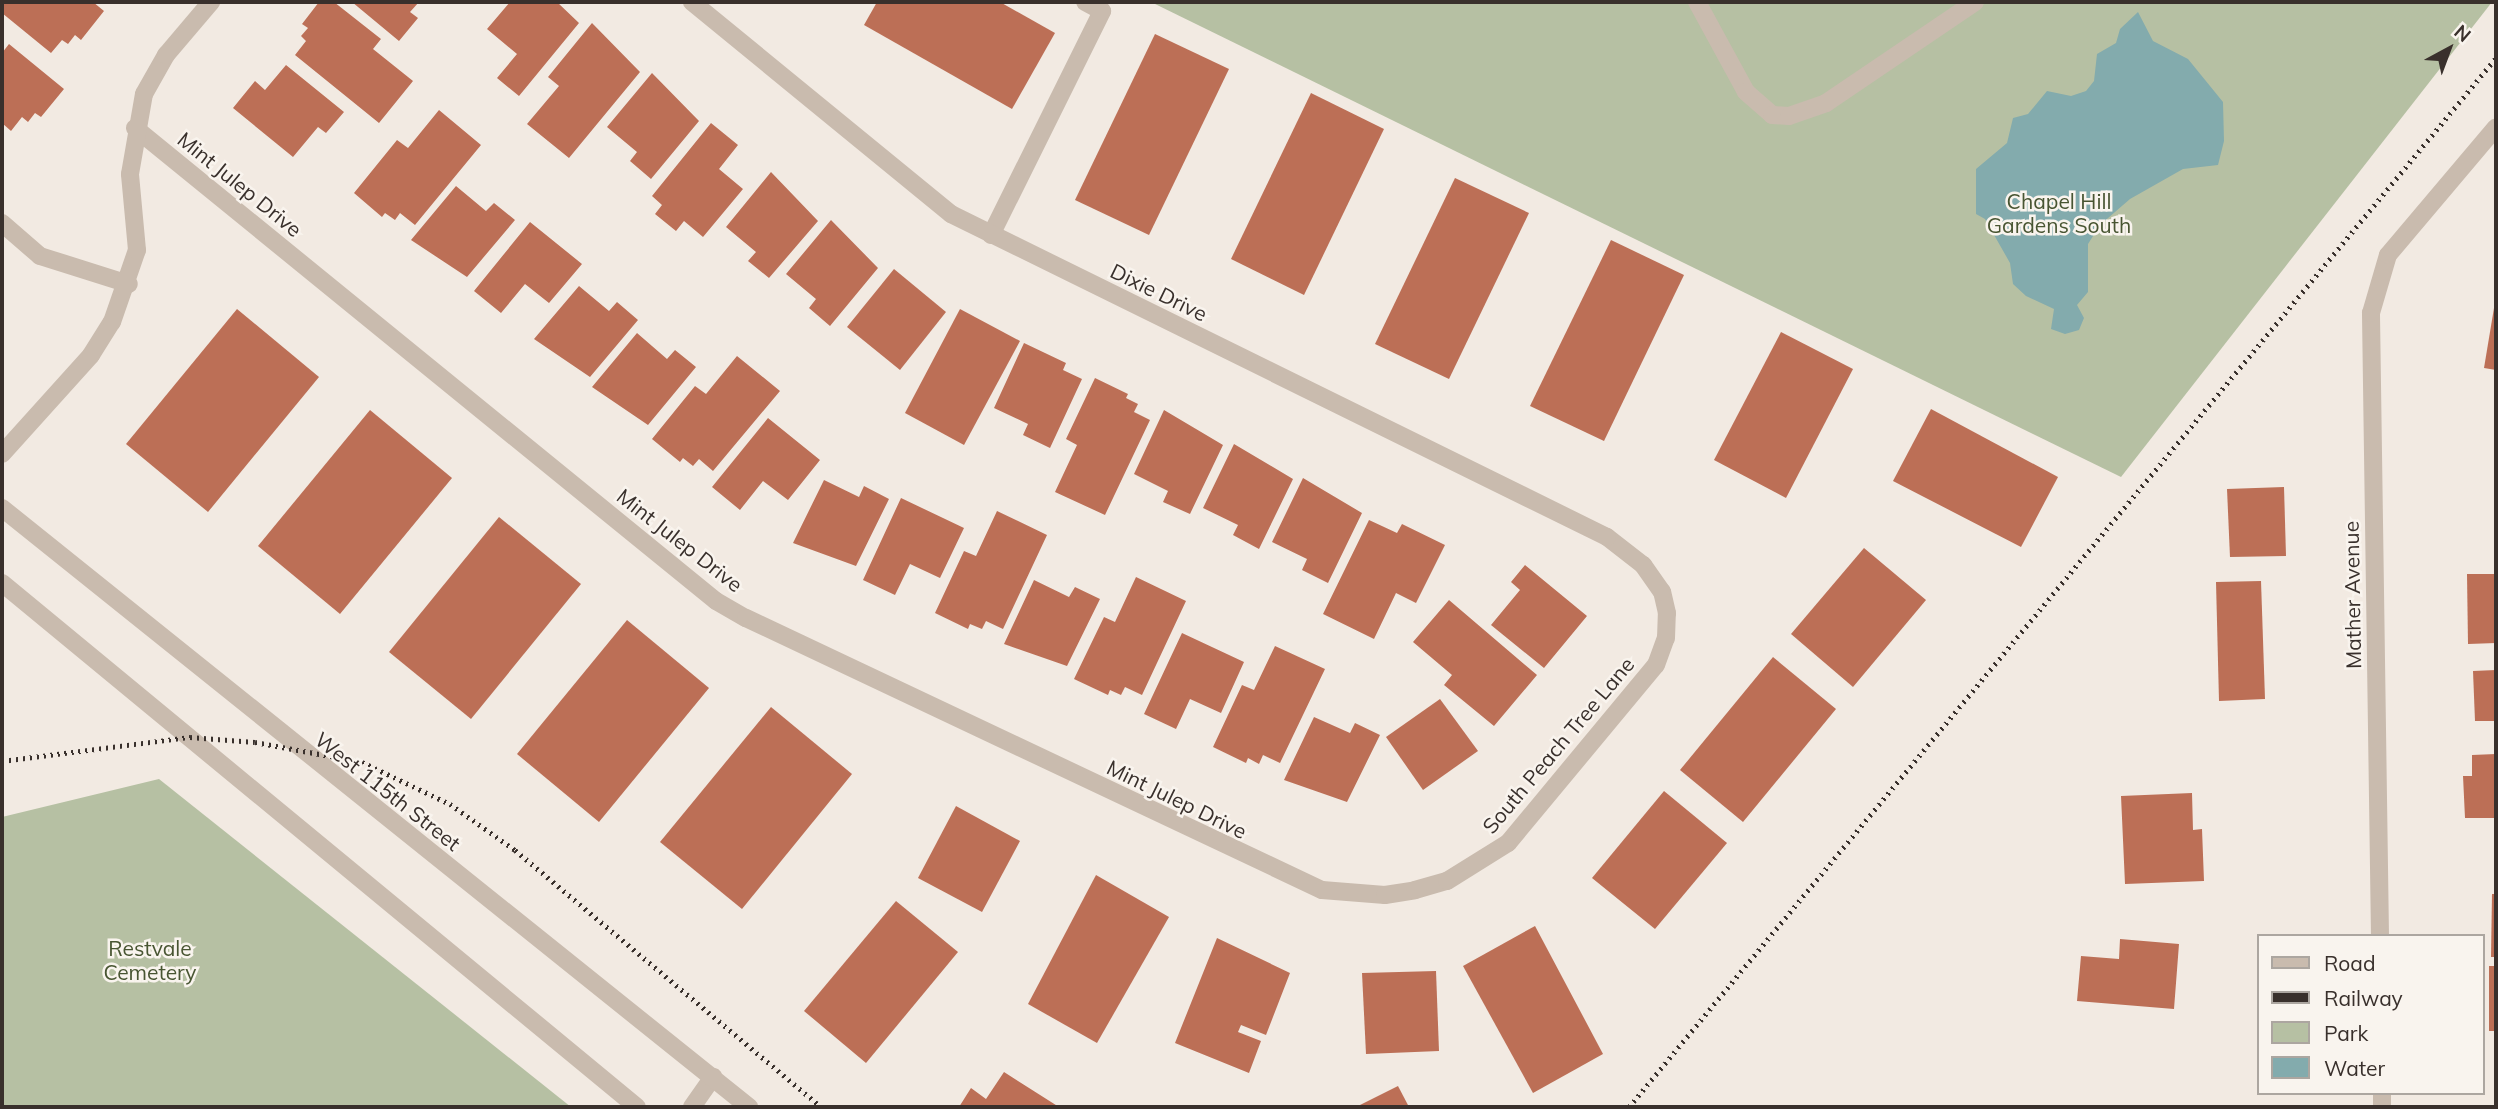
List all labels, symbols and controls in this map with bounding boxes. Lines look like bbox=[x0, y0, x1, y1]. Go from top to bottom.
north arrow bbox=[2414, 14, 2484, 84]
text: N bbox=[2449, 19, 2476, 47]
street label: Mint Julep Drive bbox=[173, 126, 307, 242]
park label: Chapel Hill Gardens South bbox=[1987, 188, 2131, 238]
street label: Dixie Drive bbox=[1106, 258, 1212, 326]
street label: Mint Julep Drive bbox=[612, 483, 748, 597]
street label: Mather Avenue bbox=[2338, 521, 2366, 669]
street label: South Peach Tree Lane bbox=[1477, 652, 1639, 838]
street label: West 115th Street bbox=[310, 726, 466, 856]
street label: Mint Julep Drive bbox=[1103, 754, 1251, 844]
legend bbox=[2256, 934, 2484, 1095]
park label: Restvale Cemetery bbox=[104, 935, 196, 985]
text: Road bbox=[2324, 950, 2375, 976]
text: Railway bbox=[2324, 985, 2403, 1011]
text: Park bbox=[2324, 1020, 2368, 1046]
text: Water bbox=[2324, 1055, 2385, 1081]

